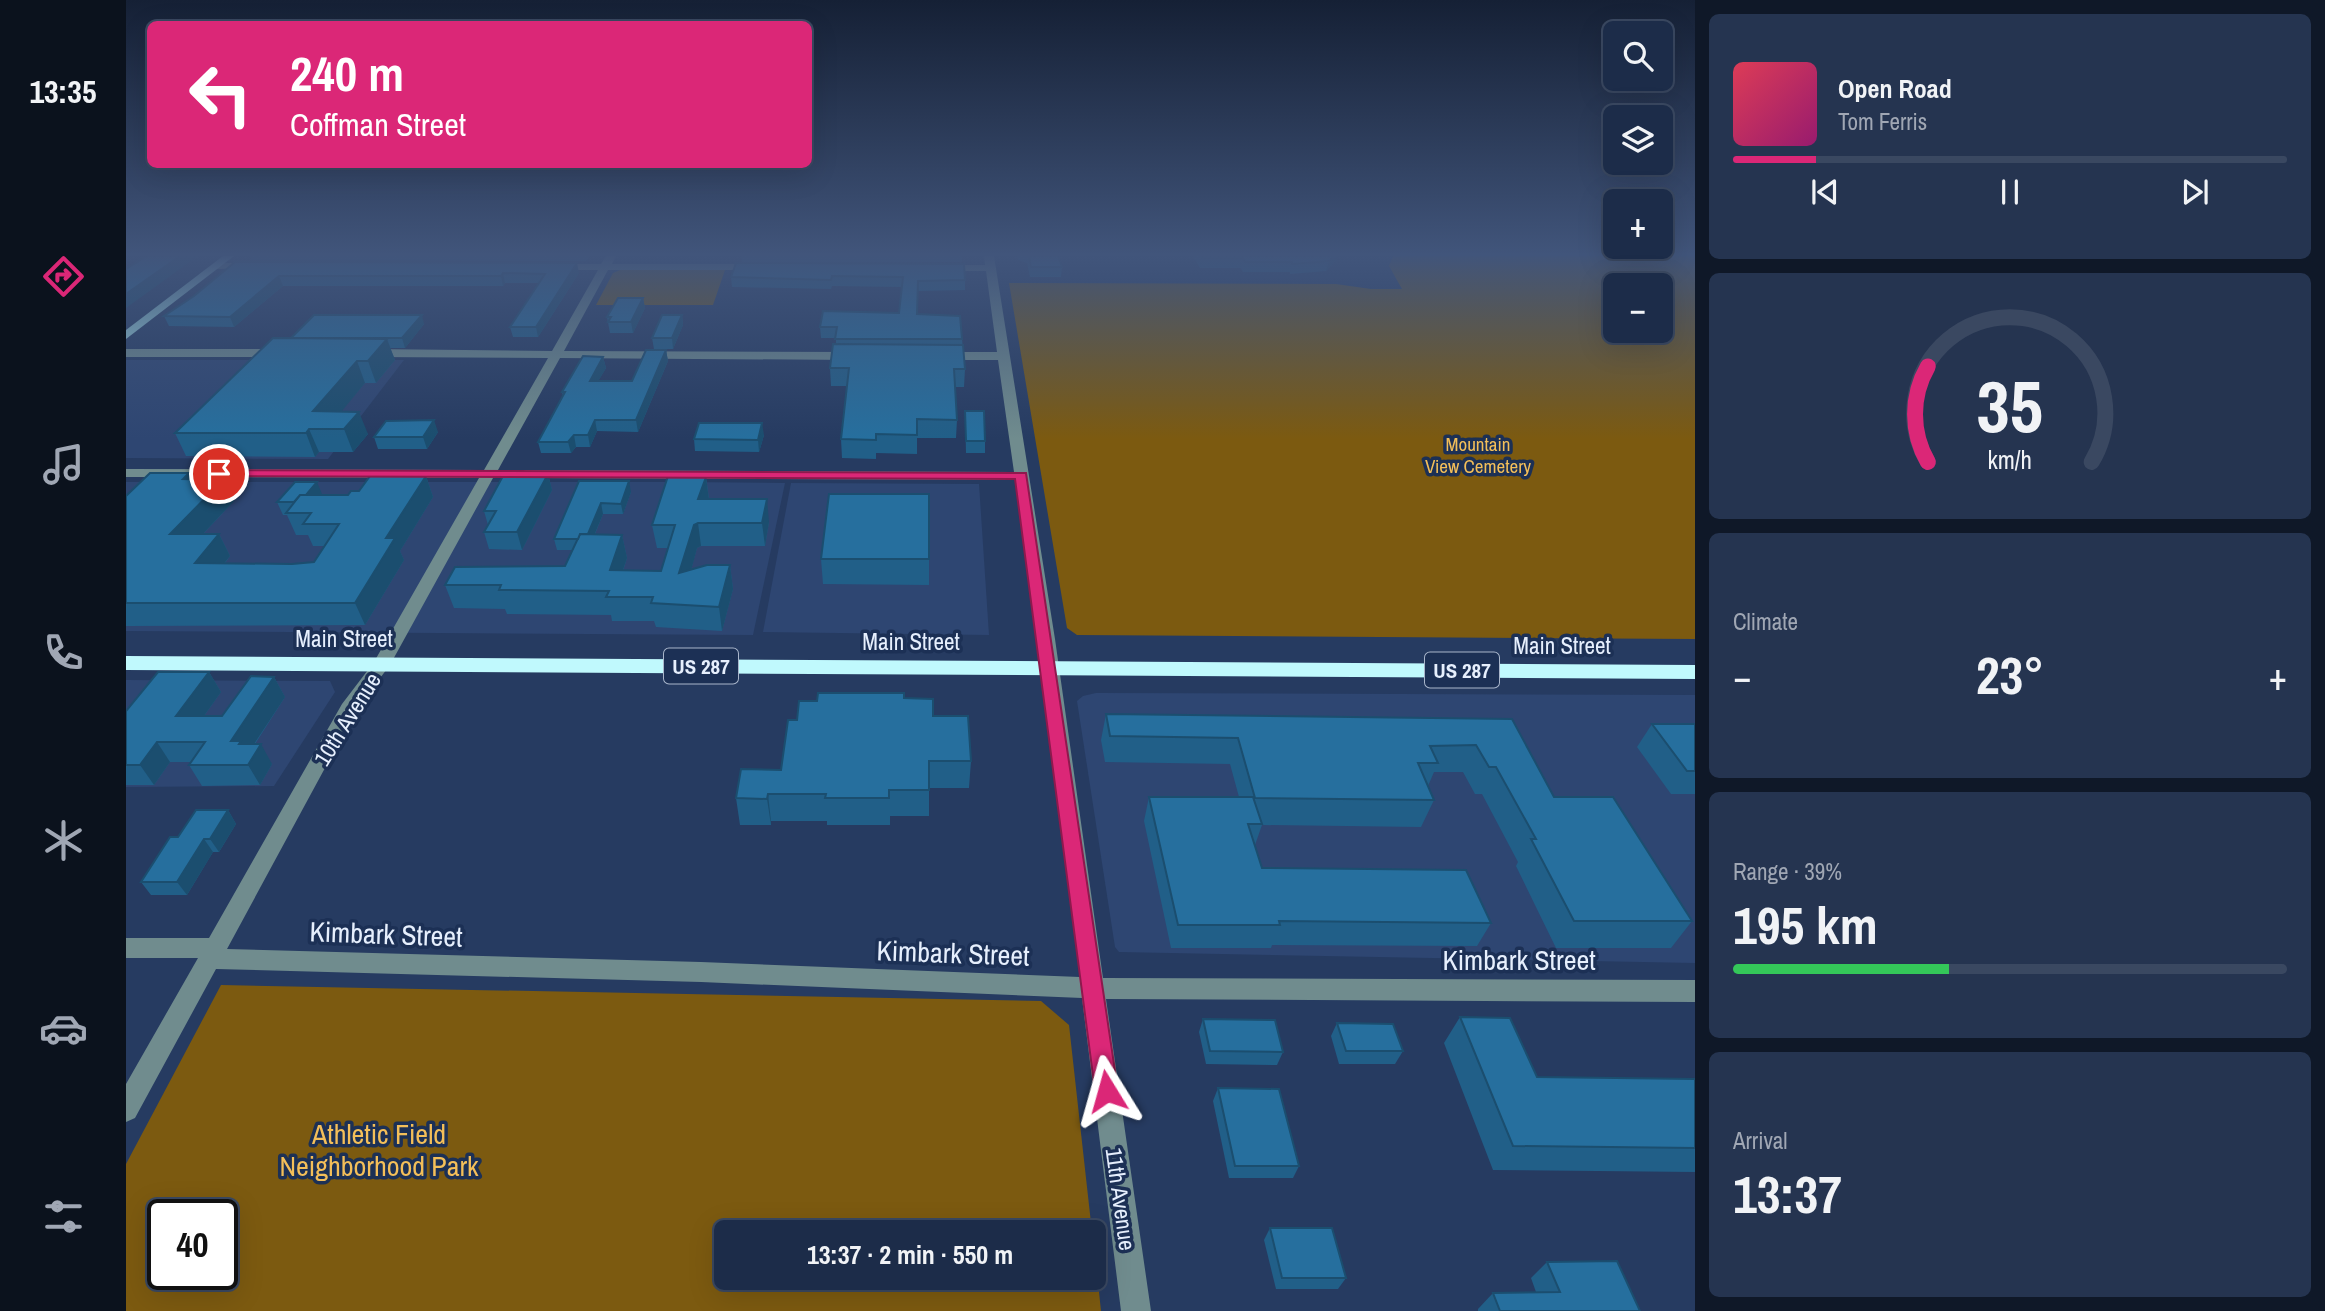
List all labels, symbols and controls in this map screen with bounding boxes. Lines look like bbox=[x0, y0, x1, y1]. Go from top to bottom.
map controls bbox=[1603, 21, 1673, 343]
button: search bbox=[1603, 21, 1673, 91]
text: 240 m bbox=[290, 40, 404, 106]
icon: left bbox=[175, 49, 266, 140]
text: 13:35 bbox=[29, 70, 97, 113]
text: Open Road bbox=[1838, 71, 1952, 106]
text: Coffman Street bbox=[290, 103, 466, 146]
button: layers bbox=[1603, 105, 1673, 175]
text: Tom Ferris bbox=[1838, 106, 1927, 137]
icon: previous bbox=[1806, 173, 1844, 211]
icon: pause bbox=[1991, 173, 2029, 211]
icon: next bbox=[2176, 173, 2214, 211]
button: + bbox=[1603, 189, 1673, 259]
icon: directions bbox=[39, 252, 88, 301]
button: − bbox=[1603, 273, 1673, 343]
text: 35 bbox=[1977, 358, 2043, 456]
park label: Mountain View Cemetery bbox=[1425, 431, 1531, 479]
icon: music bbox=[39, 440, 88, 489]
text: km/h bbox=[1988, 443, 2032, 477]
pin bbox=[189, 444, 249, 504]
icon: arrive bbox=[200, 455, 238, 493]
text: Climate bbox=[1733, 606, 1798, 637]
street label: Main Street bbox=[295, 623, 393, 654]
street label: Main Street bbox=[862, 626, 960, 657]
icon: phone bbox=[39, 628, 88, 677]
street label: Main Street bbox=[1513, 630, 1611, 661]
text: 23° bbox=[1976, 640, 2044, 710]
road number: US 287 bbox=[664, 648, 738, 684]
text: − bbox=[1733, 651, 1751, 702]
text: + bbox=[2269, 651, 2287, 702]
road number: US 287 bbox=[1425, 652, 1499, 688]
street label: 10th Avenue bbox=[306, 666, 388, 772]
icon: climate bbox=[39, 816, 88, 865]
text: Range · 39% bbox=[1733, 856, 1842, 887]
text: 195 km bbox=[1733, 890, 1878, 960]
street label: Kimbark Street bbox=[309, 912, 463, 956]
street label: Kimbark Street bbox=[876, 931, 1030, 975]
street label: Kimbark Street bbox=[1442, 941, 1596, 979]
icon: car bbox=[39, 1004, 88, 1053]
position arrow bbox=[1070, 1054, 1144, 1128]
park label: Athletic Field Neighborhood Park bbox=[279, 1115, 479, 1185]
text: Arrival bbox=[1733, 1125, 1788, 1156]
street label: 11th Avenue bbox=[1098, 1146, 1144, 1252]
text: 13:37 bbox=[1733, 1159, 1842, 1229]
icon: filters bbox=[39, 1192, 88, 1241]
speed limit sign: 40 bbox=[147, 1199, 238, 1290]
text: 13:37 · 2 min · 550 m bbox=[807, 1237, 1013, 1272]

